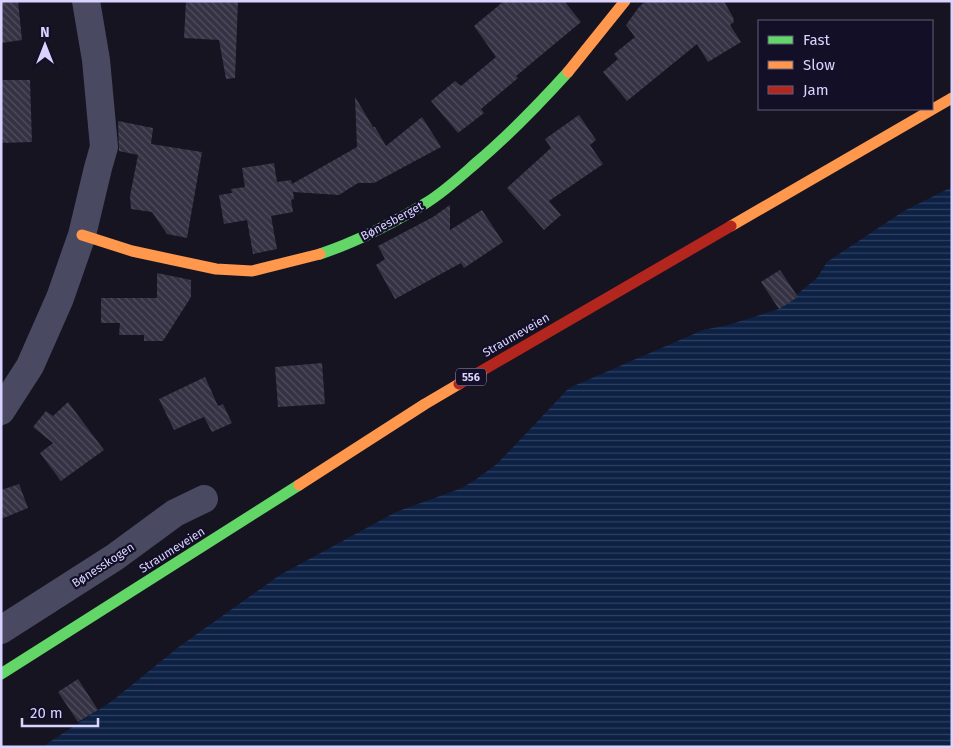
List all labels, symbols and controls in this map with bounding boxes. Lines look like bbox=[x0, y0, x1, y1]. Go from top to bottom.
north arrow bbox=[20, 20, 70, 70]
legend bbox=[758, 20, 933, 110]
text: N bbox=[40, 24, 50, 41]
text: Fast bbox=[803, 31, 830, 49]
text: Slow bbox=[803, 56, 835, 74]
text: Jam bbox=[803, 81, 829, 99]
street label: Bønesberget bbox=[358, 198, 426, 243]
street label: Straumeveien bbox=[480, 310, 552, 360]
road number: 556 bbox=[456, 368, 486, 386]
street label: Straumeveien bbox=[137, 524, 207, 576]
street label: Bønesskogen bbox=[69, 540, 137, 590]
scale bar bbox=[22, 696, 99, 728]
text: 20 m bbox=[30, 704, 63, 722]

